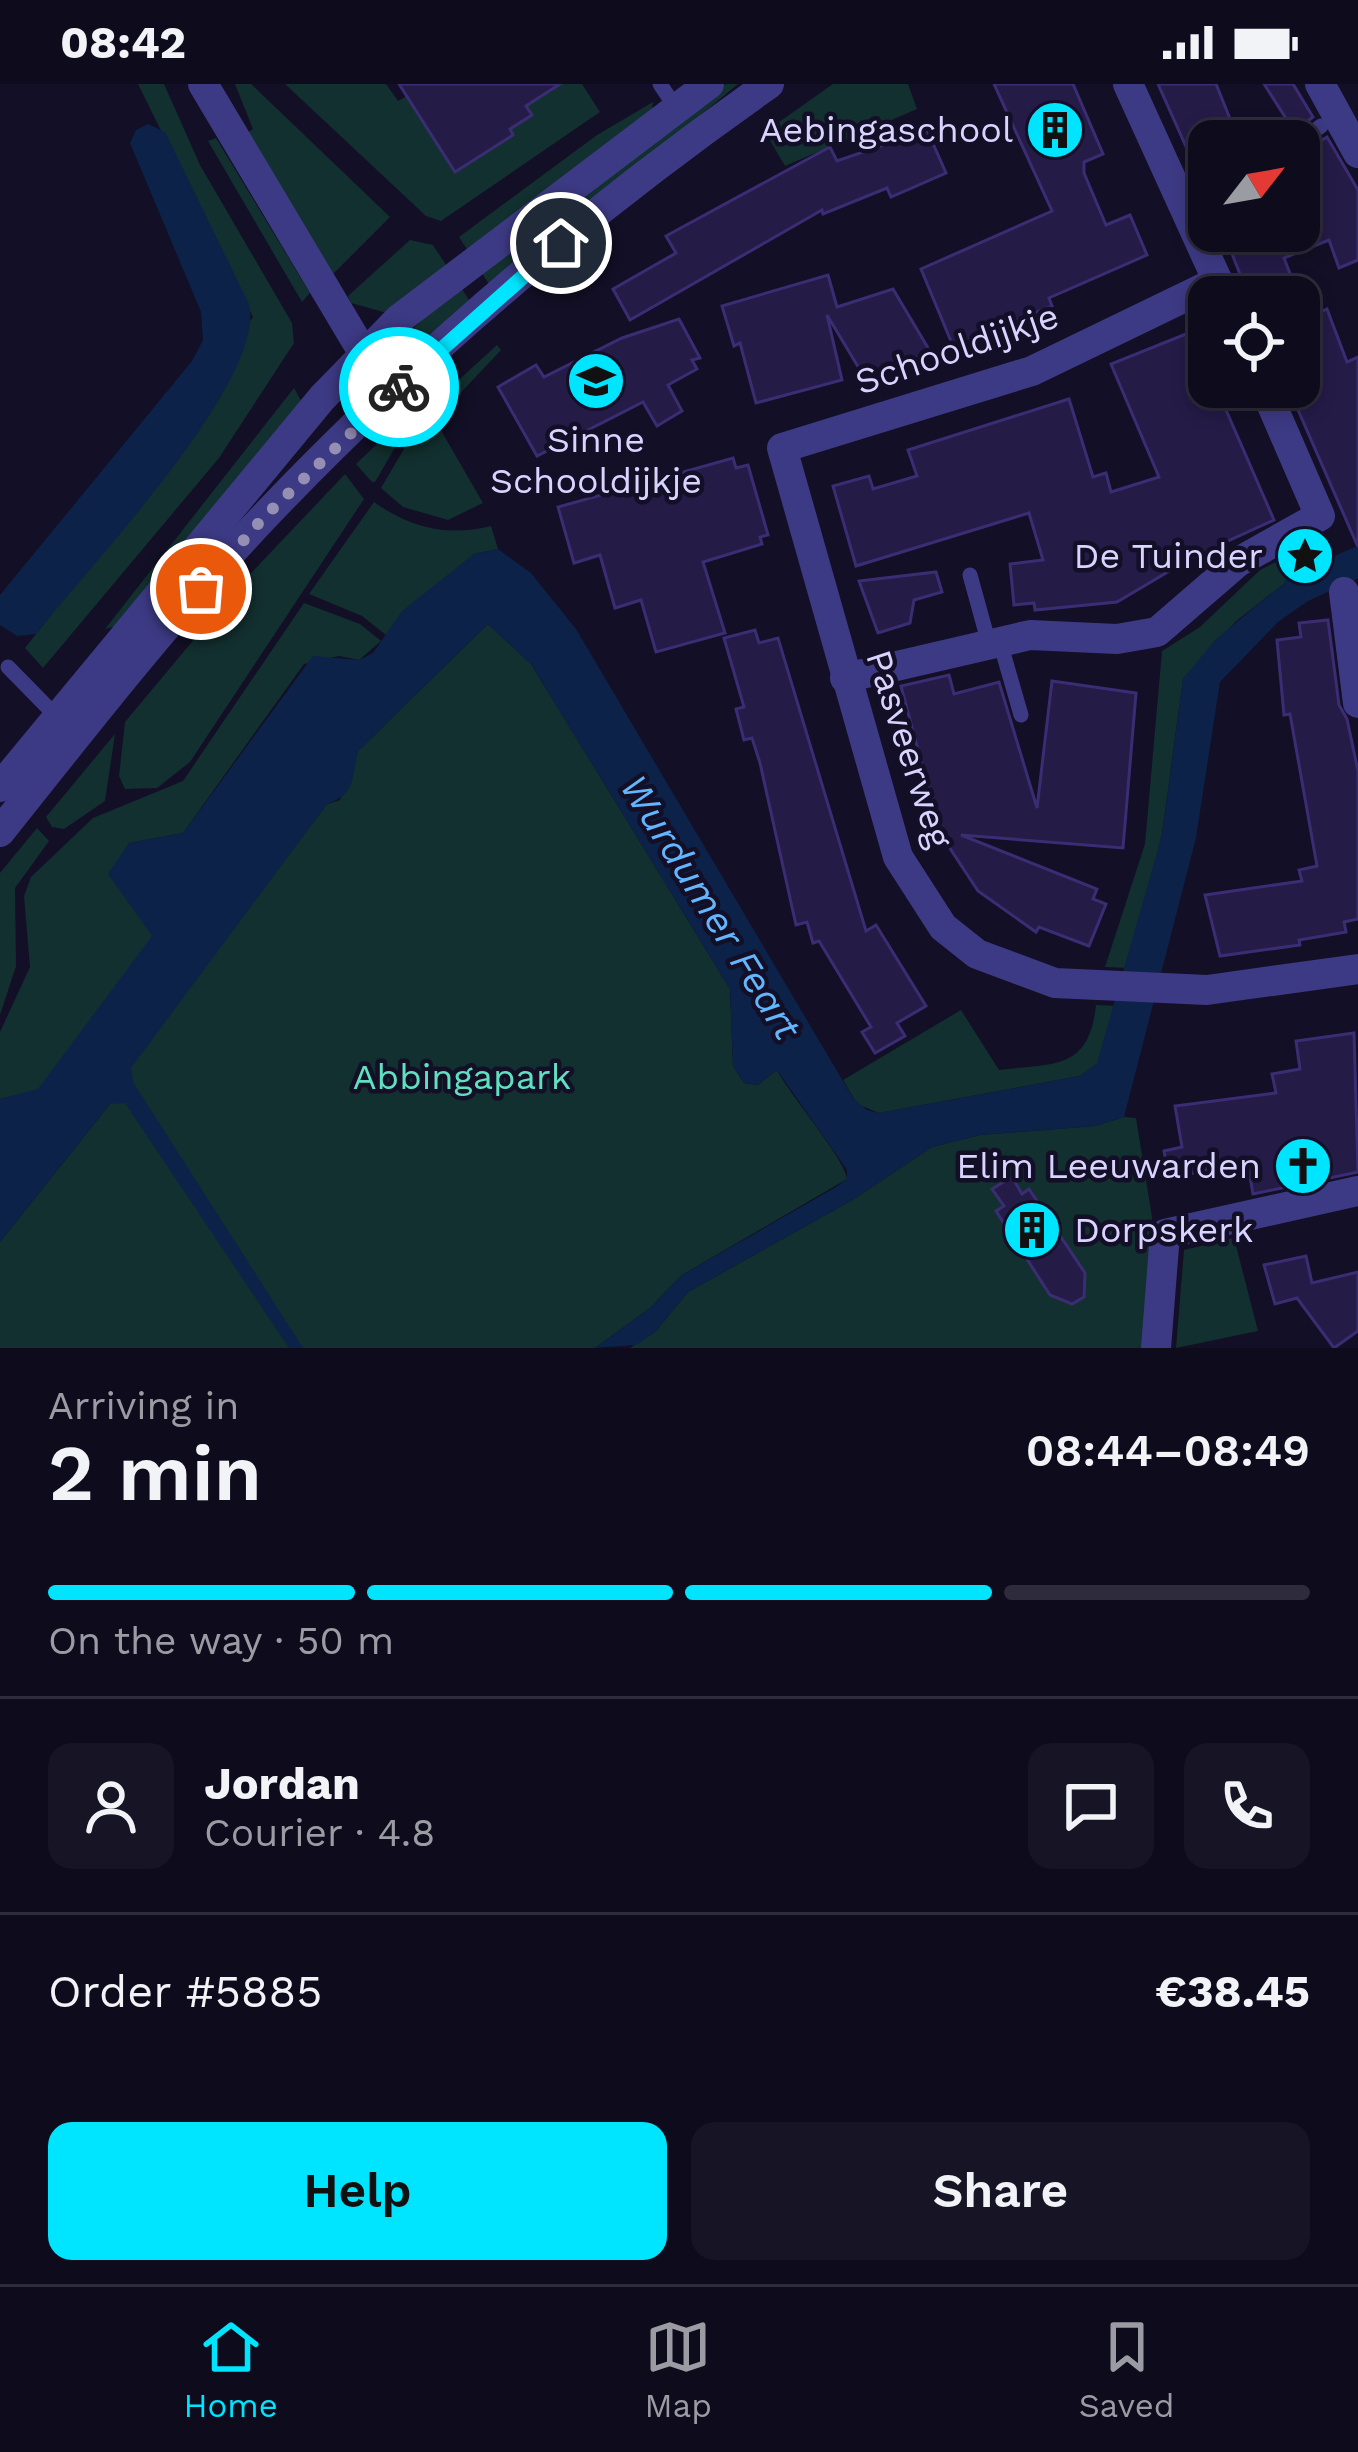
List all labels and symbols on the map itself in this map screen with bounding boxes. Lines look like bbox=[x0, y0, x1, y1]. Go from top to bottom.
building icon: Aebingaschool bbox=[1024, 99, 1086, 161]
place label: Aebingaschool bbox=[759, 109, 1013, 151]
north arrow bbox=[1188, 120, 1320, 252]
pin bbox=[510, 192, 612, 294]
street label: Schooldijkje bbox=[850, 295, 1064, 403]
courier bbox=[339, 327, 459, 447]
school or university icon: Sinne Schooldijkje bbox=[565, 350, 627, 412]
place label: Sinne Schooldijkje bbox=[490, 419, 702, 502]
place icon: De Tuinder bbox=[1274, 525, 1336, 587]
place label: De Tuinder bbox=[1073, 535, 1263, 577]
pin bbox=[150, 538, 252, 640]
street label: Pasveerweg bbox=[857, 645, 961, 854]
water label: Wurdumer Feart bbox=[611, 766, 811, 1049]
park label: Abbingapark bbox=[353, 1056, 571, 1098]
church icon: Elim Leeuwarden bbox=[1272, 1135, 1334, 1197]
place label: Elim Leeuwarden bbox=[956, 1145, 1261, 1187]
building icon: Dorpskerk bbox=[1001, 1199, 1063, 1261]
place label: Dorpskerk bbox=[1074, 1209, 1253, 1251]

